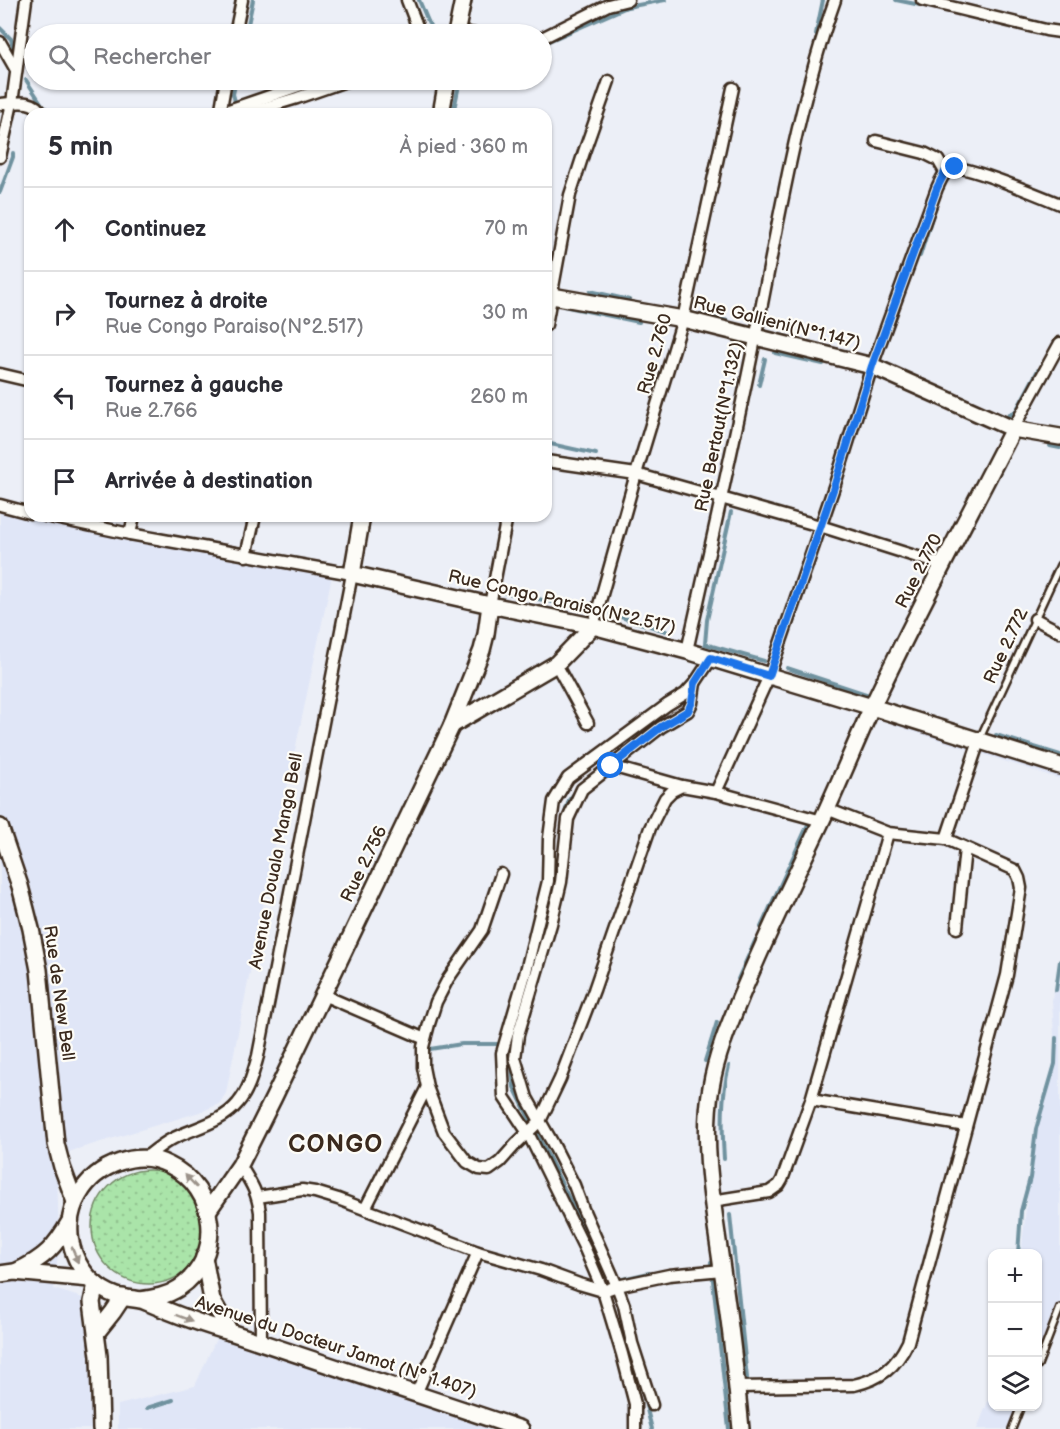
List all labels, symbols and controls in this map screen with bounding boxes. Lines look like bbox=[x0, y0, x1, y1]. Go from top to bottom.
search box bbox=[24, 24, 552, 90]
icon: search bbox=[45, 41, 78, 74]
text: Rechercher bbox=[93, 44, 211, 71]
text: 5 min bbox=[48, 132, 113, 163]
text: À pied · 360 m bbox=[399, 135, 528, 159]
route end bbox=[941, 153, 967, 179]
icon: ahead bbox=[48, 213, 81, 246]
text: Continuez bbox=[105, 216, 206, 243]
text: 70 m bbox=[484, 217, 528, 241]
text: Tournez à droite bbox=[105, 288, 268, 315]
street label: Rue Gallieni(N°1.147) bbox=[691, 292, 863, 354]
icon: right bbox=[48, 297, 81, 330]
text: 30 m bbox=[482, 301, 528, 325]
street label: Rue 2.760 bbox=[633, 311, 677, 397]
text: Rue Congo Paraiso(N°2.517) bbox=[105, 315, 364, 339]
street label: Rue Bertaut(N°1.132) bbox=[691, 340, 747, 514]
text: Tournez à gauche bbox=[105, 372, 283, 399]
icon: left bbox=[48, 381, 81, 414]
text: 260 m bbox=[470, 385, 528, 409]
text: Rue 2.766 bbox=[105, 399, 198, 423]
icon: arrive bbox=[48, 465, 81, 498]
text: Arrivée à destination bbox=[105, 468, 313, 495]
street label: Rue 2.770 bbox=[891, 530, 947, 612]
street label: Rue Congo Paraiso(N°2.517) bbox=[446, 566, 678, 638]
street label: Rue 2.772 bbox=[979, 605, 1033, 687]
street label: Avenue Douala Manga Bell bbox=[245, 751, 307, 971]
route start bbox=[597, 752, 623, 778]
street label: Rue 2.756 bbox=[336, 822, 392, 906]
street label: Rue de New Bell bbox=[39, 924, 79, 1062]
district label: CONGO bbox=[288, 1130, 384, 1159]
one-way arrow bbox=[184, 1175, 198, 1189]
one-way arrow bbox=[70, 1246, 80, 1264]
map controls bbox=[988, 1249, 1042, 1411]
button: + bbox=[988, 1249, 1042, 1303]
street label: Avenue du Docteur Jamot (N° 1.407) bbox=[193, 1292, 479, 1402]
button: − bbox=[988, 1303, 1042, 1357]
one-way arrow bbox=[175, 1314, 193, 1323]
button: layers bbox=[988, 1357, 1042, 1411]

